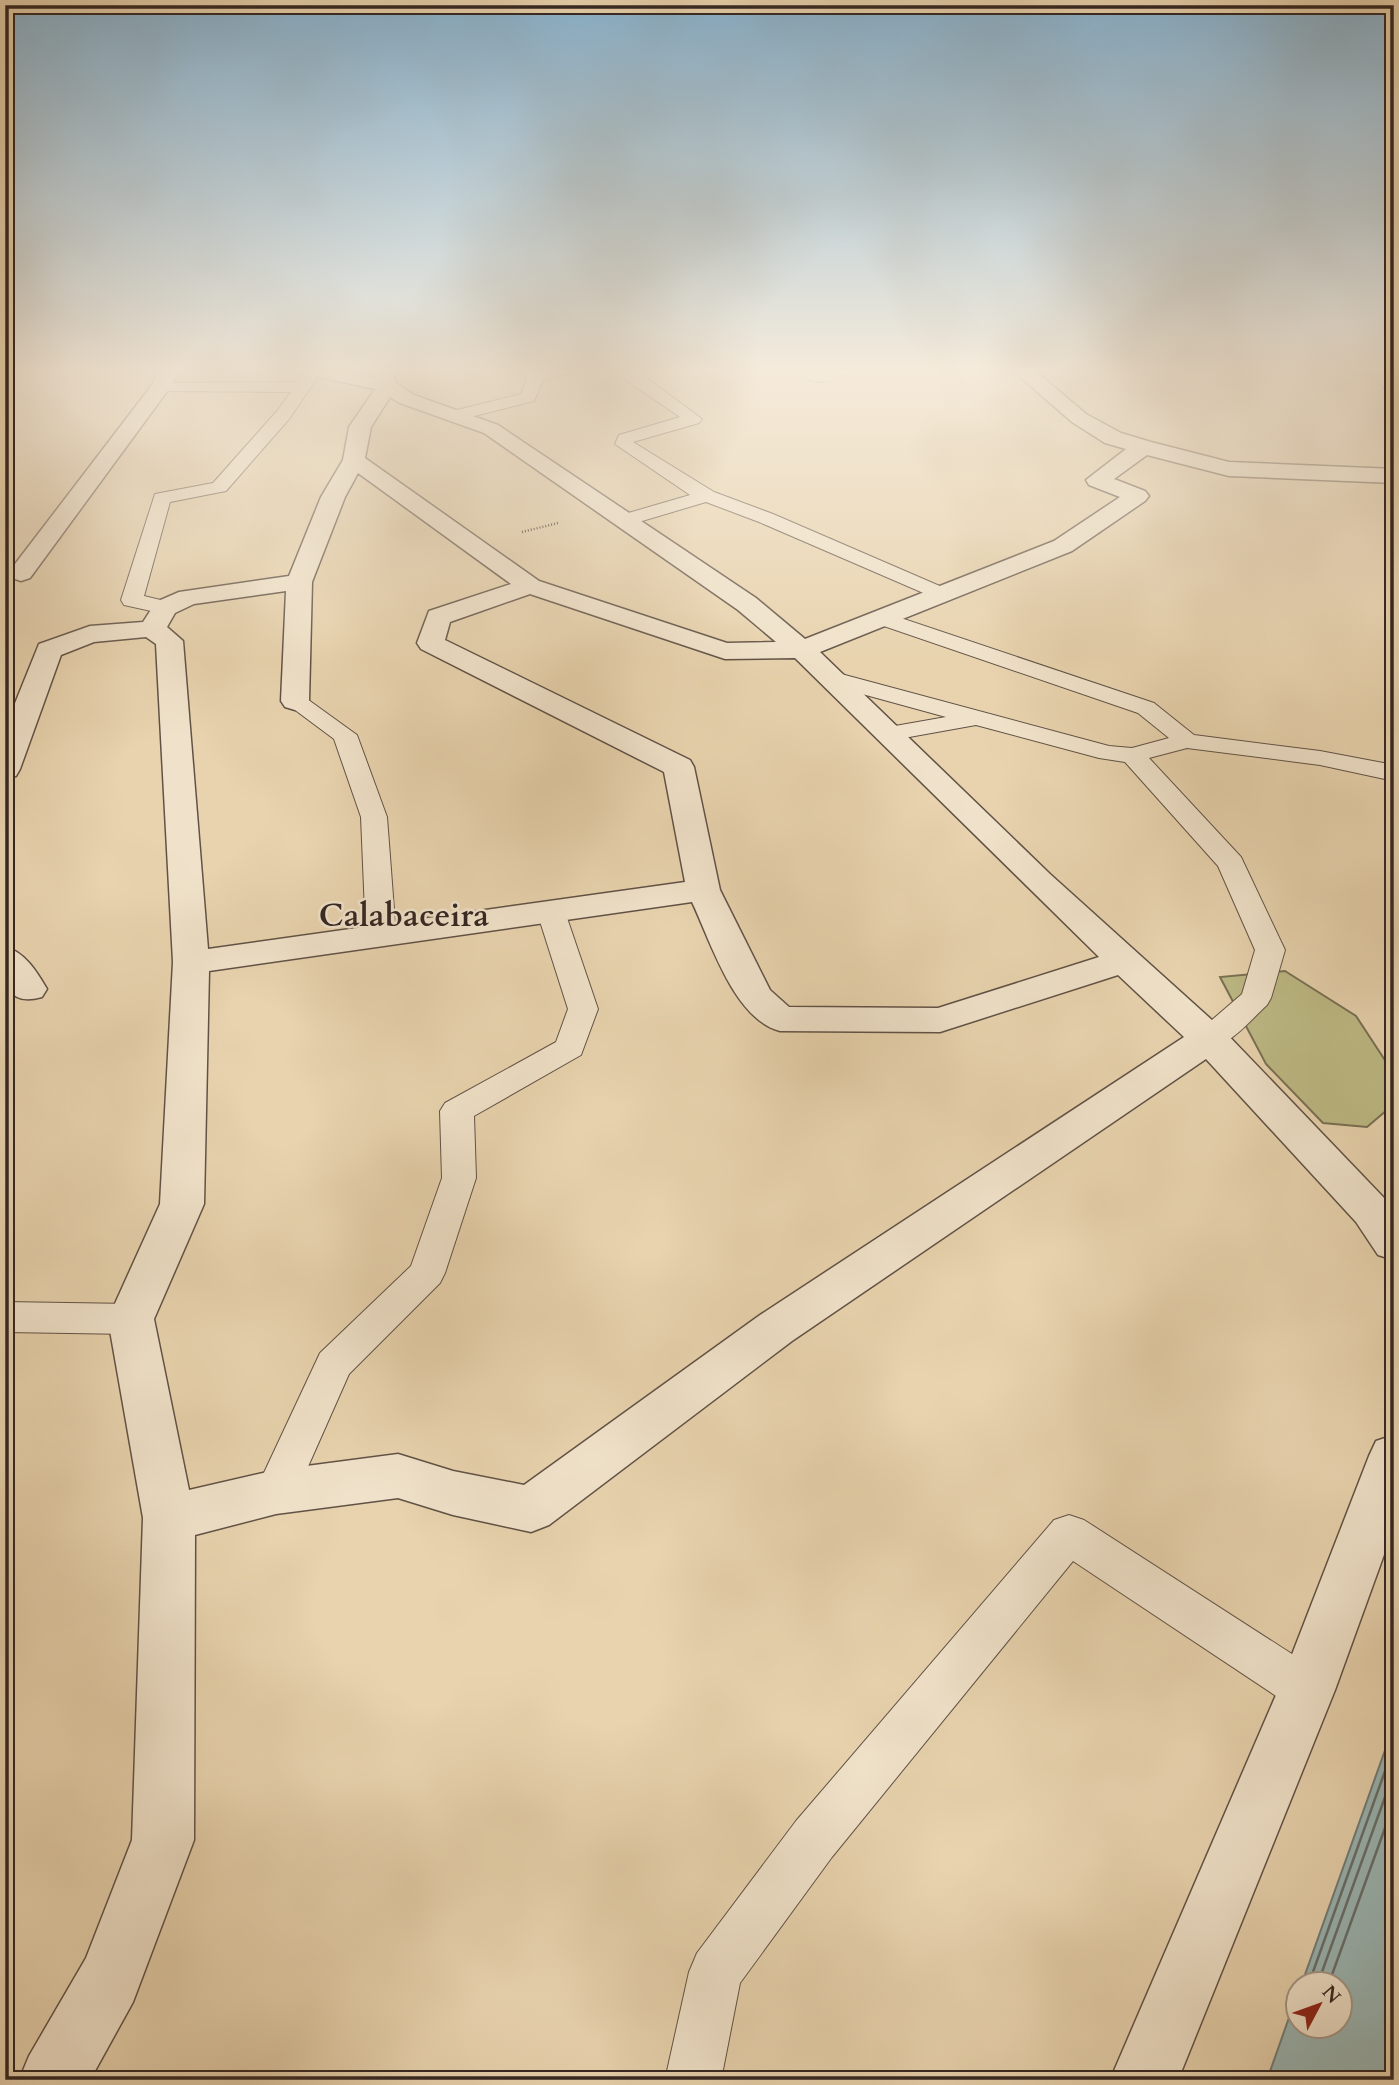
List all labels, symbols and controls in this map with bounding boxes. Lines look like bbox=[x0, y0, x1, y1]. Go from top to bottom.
district label: Calabaceira bbox=[319, 894, 489, 938]
north arrow bbox=[1284, 1969, 1354, 2039]
text: N bbox=[1316, 1980, 1347, 2010]

